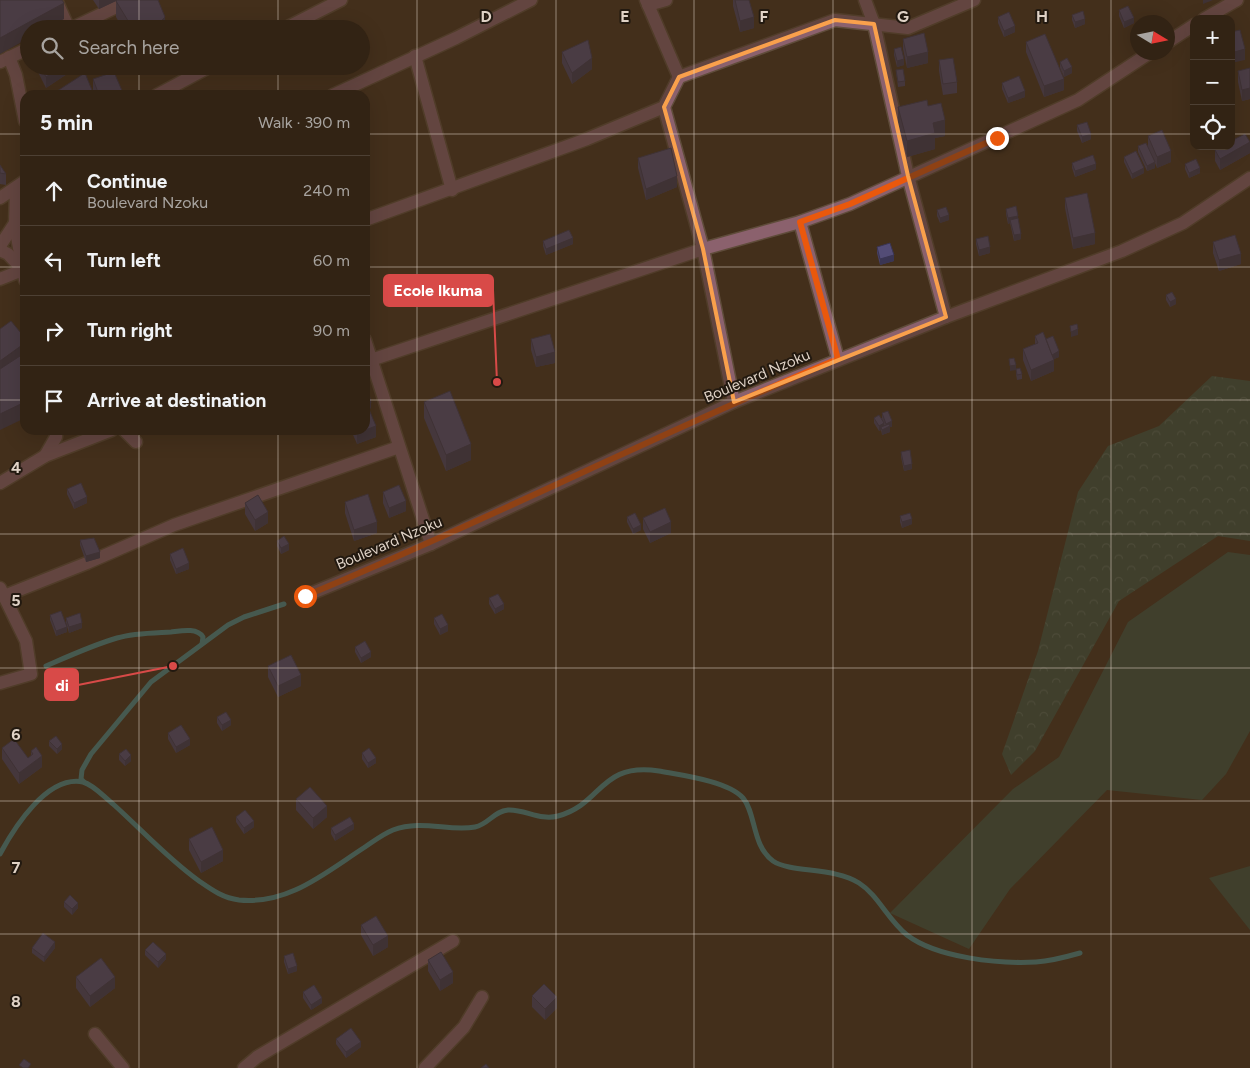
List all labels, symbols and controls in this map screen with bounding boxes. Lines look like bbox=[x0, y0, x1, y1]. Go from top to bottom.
text: D bbox=[480, 7, 492, 26]
text: E bbox=[620, 7, 630, 26]
text: F bbox=[760, 7, 769, 26]
text: G bbox=[897, 7, 909, 26]
text: H bbox=[1036, 7, 1048, 26]
north arrow bbox=[1130, 15, 1175, 60]
map controls bbox=[1190, 15, 1235, 150]
button: + bbox=[1190, 15, 1235, 60]
search box bbox=[20, 20, 370, 75]
icon: search bbox=[38, 34, 66, 62]
text: Search here bbox=[78, 36, 180, 59]
button: − bbox=[1190, 60, 1235, 105]
button: locate bbox=[1190, 105, 1235, 150]
text: 5 min bbox=[40, 110, 93, 135]
text: Walk · 390 m bbox=[258, 113, 350, 132]
route end bbox=[986, 127, 1009, 150]
text: Continue bbox=[87, 170, 167, 193]
icon: ahead bbox=[40, 177, 68, 205]
text: 240 m bbox=[303, 181, 350, 200]
text: Boulevard Nzoku bbox=[87, 193, 208, 212]
icon: left bbox=[40, 247, 68, 275]
text: Turn left bbox=[87, 249, 161, 272]
text: 60 m bbox=[313, 251, 350, 270]
callout: Ecole Ikuma bbox=[384, 275, 493, 306]
text: Ecole Ikuma bbox=[394, 281, 482, 300]
icon: right bbox=[40, 317, 68, 345]
text: Turn right bbox=[87, 319, 173, 342]
text: 90 m bbox=[313, 321, 350, 340]
street label: Boulevard Nzoku bbox=[701, 346, 813, 406]
icon: arrive bbox=[40, 387, 68, 415]
text: Arrive at destination bbox=[87, 389, 266, 412]
text: 4 bbox=[11, 458, 21, 477]
street label: Boulevard Nzoku bbox=[333, 513, 445, 573]
route start bbox=[294, 585, 317, 608]
text: 5 bbox=[11, 591, 21, 610]
callout: di bbox=[45, 669, 78, 700]
text: di bbox=[55, 676, 69, 695]
text: 6 bbox=[11, 725, 21, 744]
text: 7 bbox=[12, 858, 21, 877]
text: 8 bbox=[11, 992, 21, 1011]

